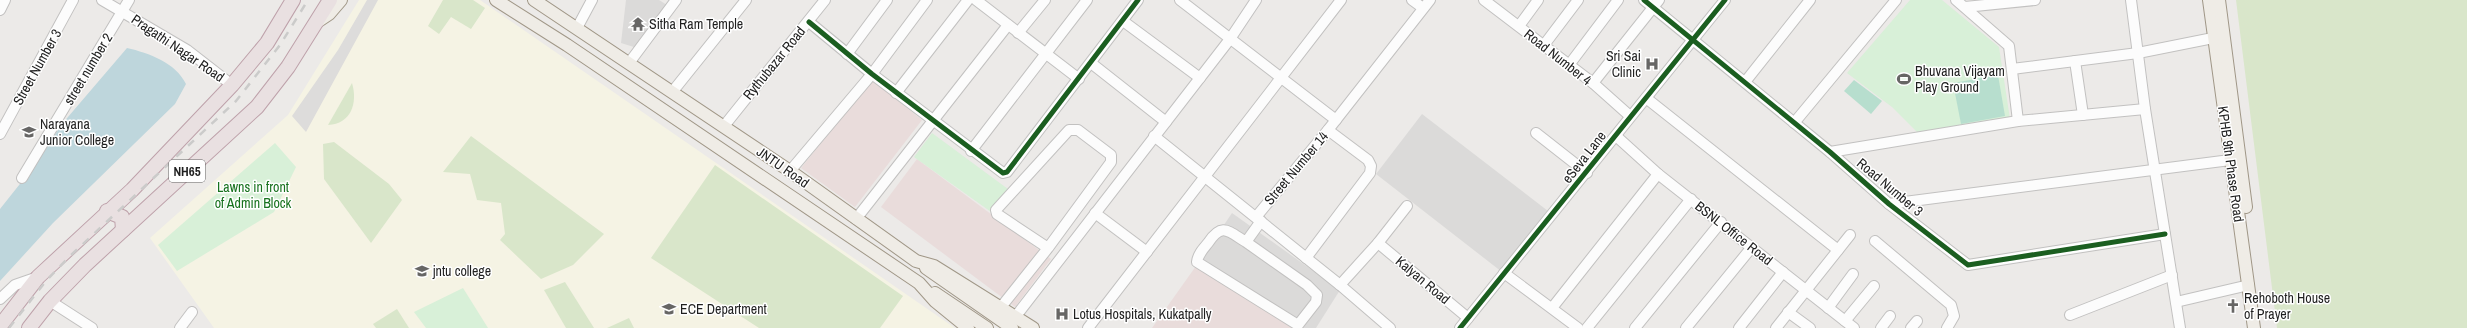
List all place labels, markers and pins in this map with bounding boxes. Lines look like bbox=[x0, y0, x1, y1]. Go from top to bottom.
place label: Sitha Ram Temple bbox=[649, 15, 743, 33]
temple icon: Sitha Ram Temple bbox=[630, 16, 646, 32]
place label: Sri Sai Clinic bbox=[1606, 47, 1641, 81]
hospital icon: Sri Sai Clinic bbox=[1644, 56, 1660, 72]
place label: Bhuvana Vijayam Play Ground bbox=[1915, 62, 2005, 96]
sports icon: Bhuvana Vijayam Play Ground bbox=[1896, 71, 1912, 87]
place label: Narayana Junior College bbox=[40, 115, 114, 149]
school or university icon: Narayana Junior College bbox=[21, 124, 37, 140]
place label: jntu college bbox=[432, 262, 491, 280]
school or university icon: jntu college bbox=[414, 263, 430, 279]
place label: Rehoboth House of Prayer bbox=[2244, 289, 2330, 323]
church icon: Rehoboth House of Prayer bbox=[2225, 298, 2241, 314]
place label: ECE Department bbox=[680, 300, 767, 318]
school or university icon: ECE Department bbox=[661, 301, 677, 317]
place label: Lotus Hospitals, Kukatpally bbox=[1073, 305, 1212, 323]
hospital icon: Lotus Hospitals, Kukatpally bbox=[1054, 306, 1070, 322]

